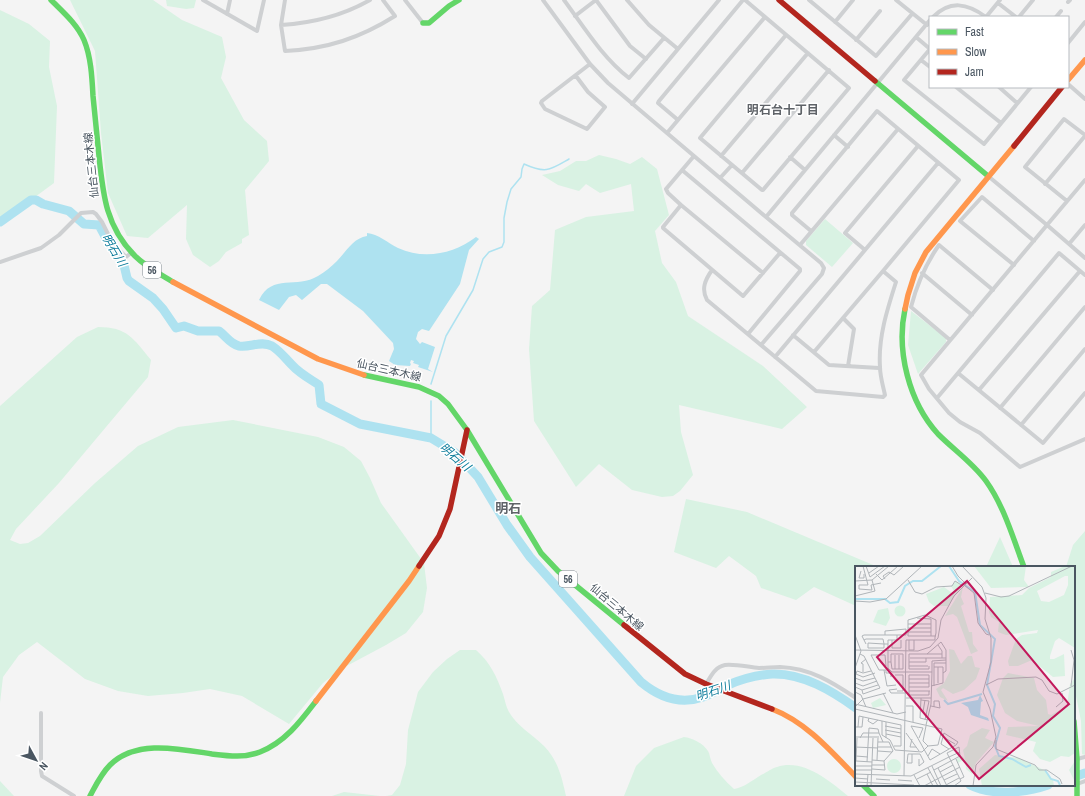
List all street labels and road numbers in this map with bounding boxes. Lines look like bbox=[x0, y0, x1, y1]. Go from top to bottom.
street label: 仙台三本木線 bbox=[81, 131, 101, 199]
road number: 56 bbox=[143, 262, 161, 278]
street label: 仙台三本木線 bbox=[355, 356, 423, 384]
road number: 56 bbox=[559, 571, 577, 587]
street label: 仙台三本木線 bbox=[587, 580, 647, 634]

